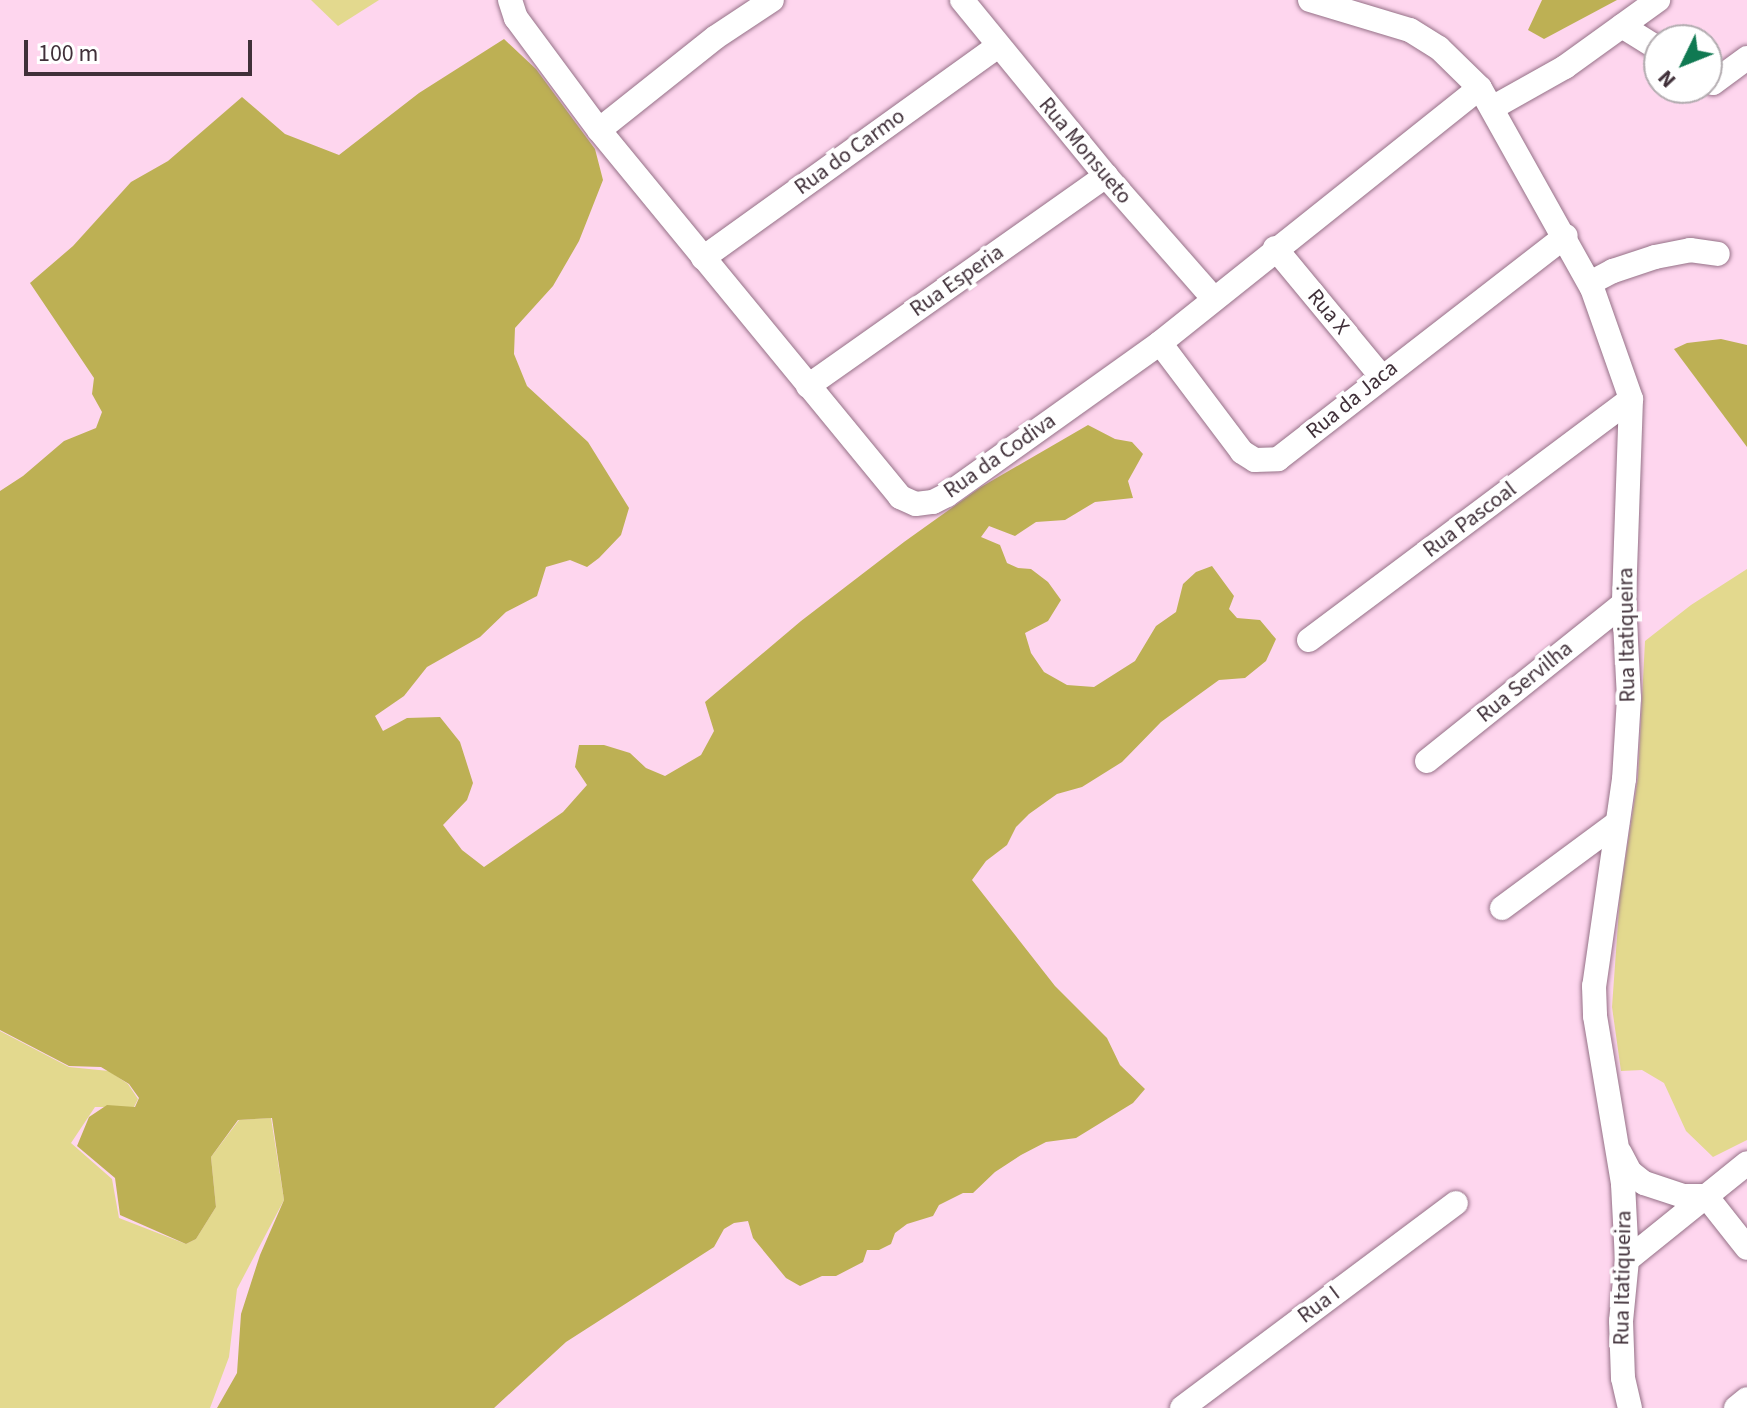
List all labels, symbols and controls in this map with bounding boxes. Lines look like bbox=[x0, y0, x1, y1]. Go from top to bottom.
scale bar bbox=[28, 24, 256, 74]
north arrow bbox=[1643, 24, 1723, 104]
text: 100 m bbox=[38, 36, 98, 71]
text: N bbox=[1650, 63, 1684, 95]
street label: Rua Monsueto bbox=[1033, 92, 1137, 210]
street label: Rua do Carmo bbox=[790, 103, 910, 201]
street label: Rua Esperia bbox=[905, 239, 1009, 323]
street label: Rua X bbox=[1301, 284, 1355, 340]
street label: Rua da Jaca bbox=[1301, 355, 1403, 445]
street label: Rua da Codiva bbox=[939, 408, 1061, 504]
street label: Rua Pascoal bbox=[1418, 476, 1522, 564]
street label: Rua Itatiqueira bbox=[1613, 567, 1641, 703]
street label: Rua Servilha bbox=[1472, 636, 1578, 728]
street label: Rua Itatiqueira bbox=[1609, 1210, 1637, 1346]
street label: Rua I bbox=[1293, 1281, 1345, 1329]

